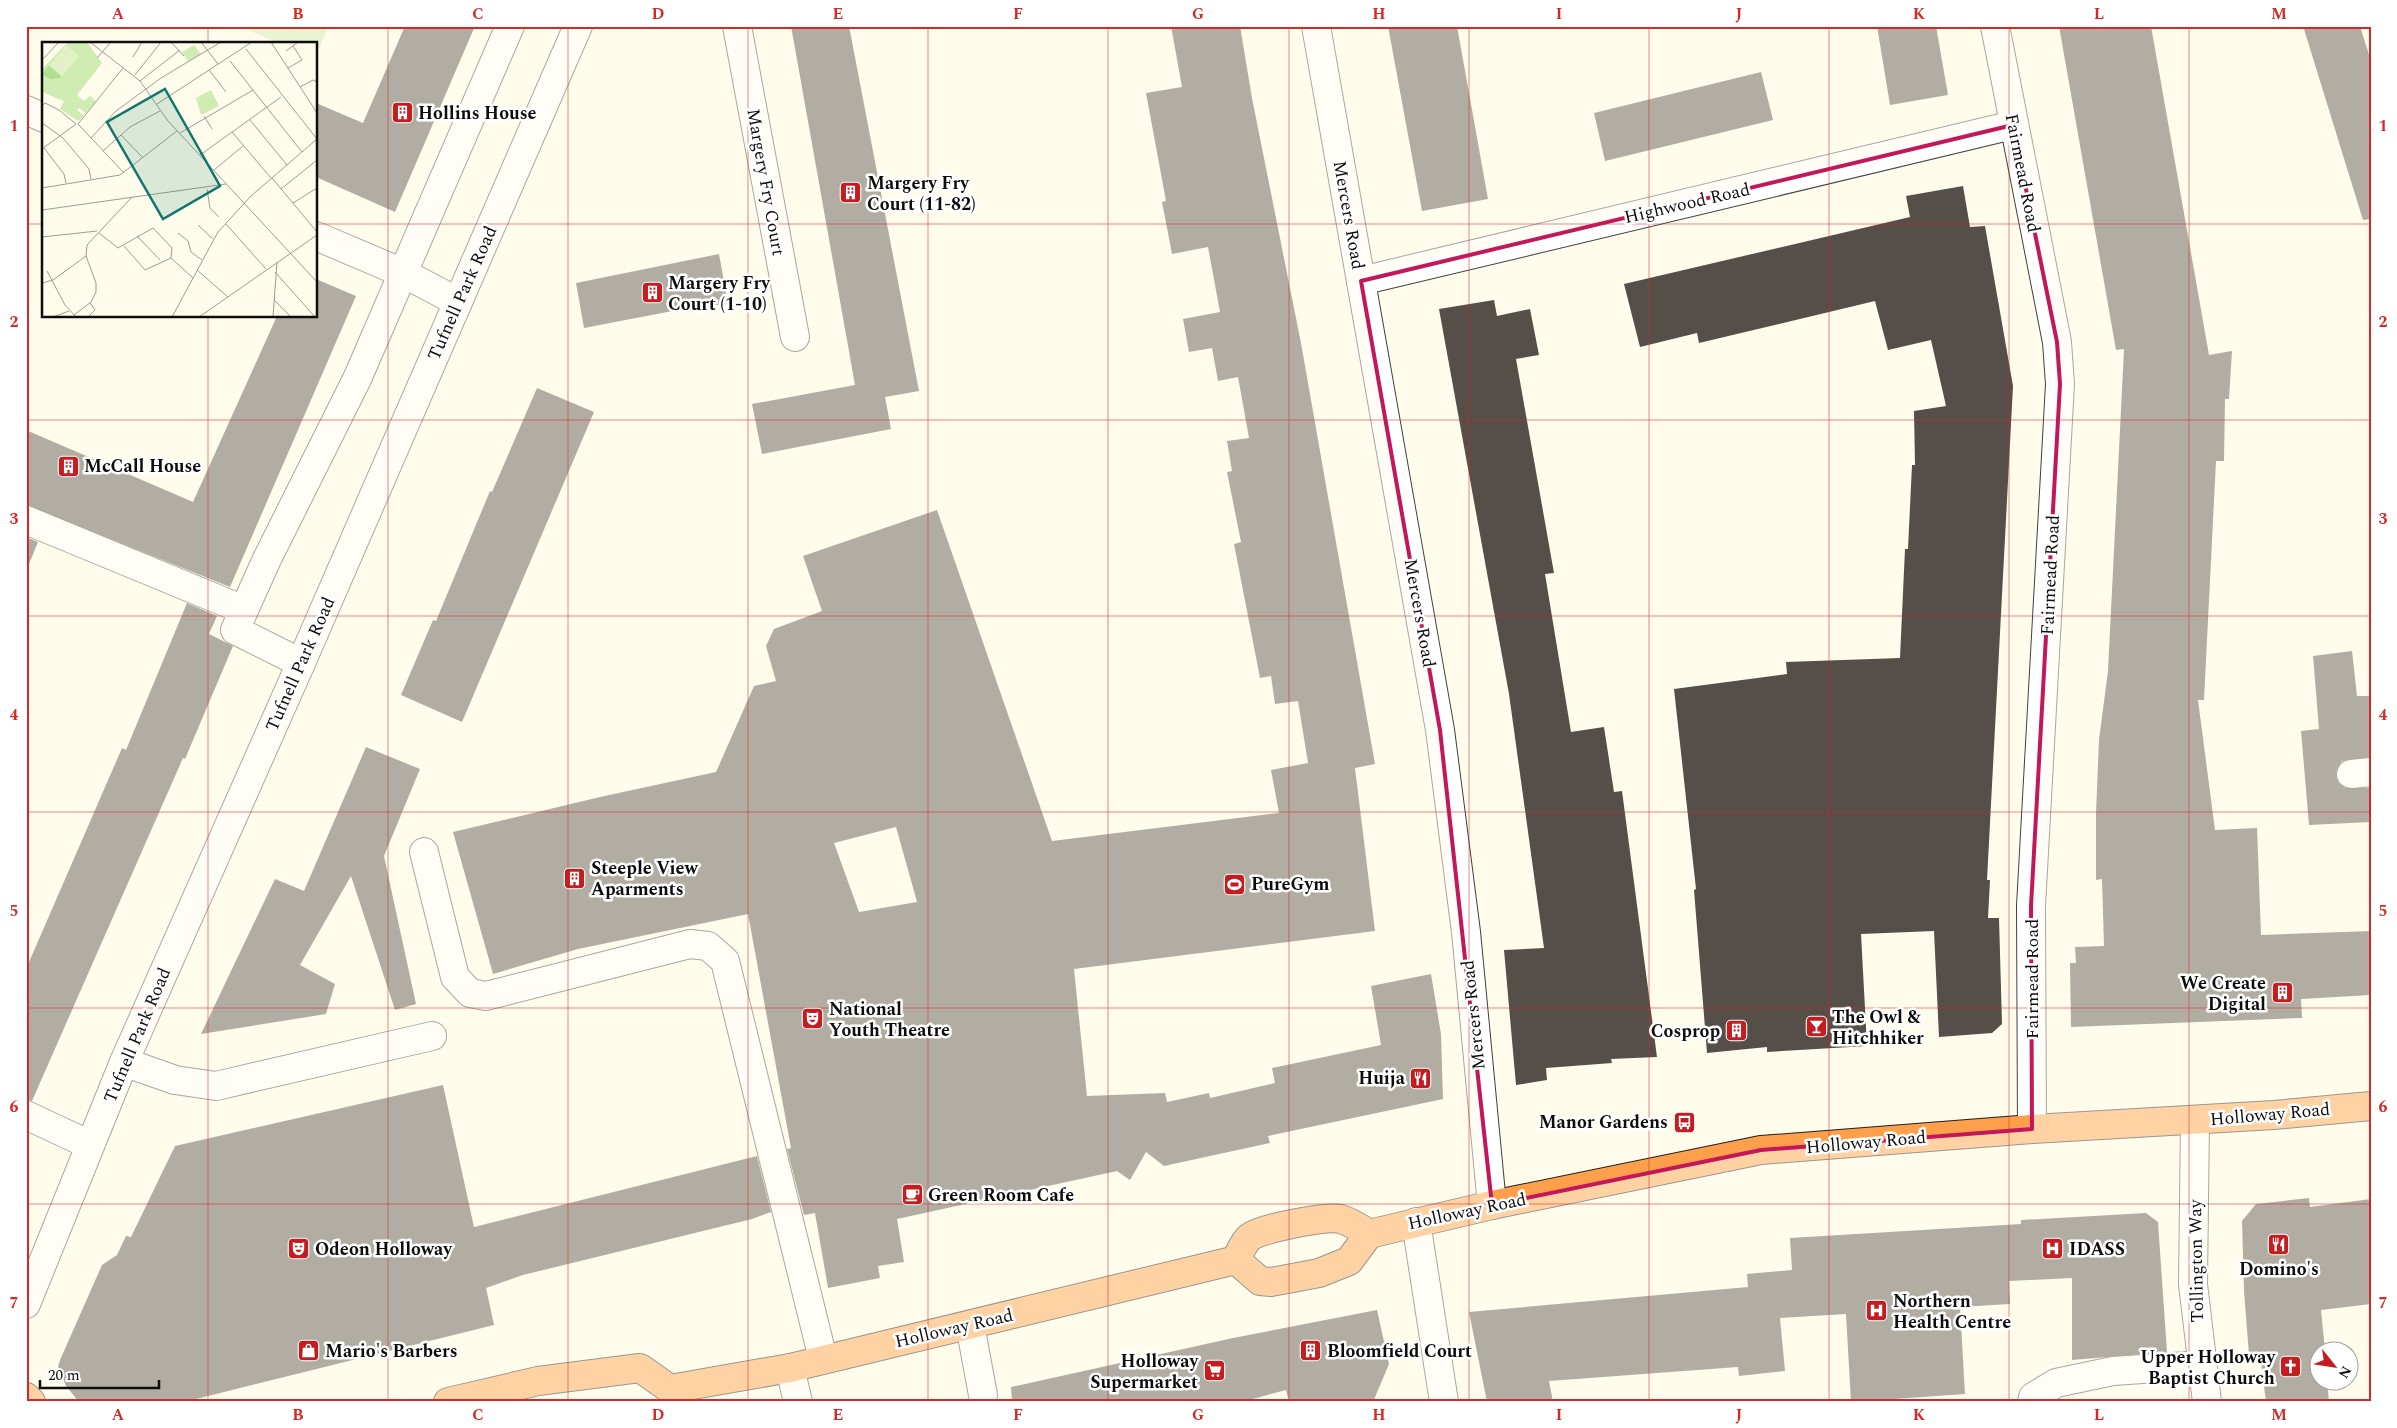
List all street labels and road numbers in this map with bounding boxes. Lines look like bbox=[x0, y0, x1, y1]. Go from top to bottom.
street label: Margery Fry Court bbox=[739, 106, 792, 258]
street label: Fairmead Road bbox=[1998, 111, 2047, 235]
street label: Mercers Road bbox=[1326, 158, 1371, 272]
street label: Highwood Road bbox=[1621, 176, 1753, 231]
street label: Tufnell Park Road bbox=[421, 222, 504, 365]
street label: Fairmead Road bbox=[2034, 514, 2067, 636]
street label: Mercers Road bbox=[1397, 556, 1442, 670]
street label: Tufnell Park Road bbox=[259, 593, 342, 736]
street label: Fairmead Road bbox=[2019, 919, 2046, 1039]
street label: Mercers Road bbox=[1454, 959, 1493, 1071]
street label: Tufnell Park Road bbox=[97, 963, 178, 1107]
street label: Holloway Road bbox=[2209, 1096, 2331, 1133]
street label: Holloway Road bbox=[1805, 1124, 1927, 1161]
street label: Holloway Road bbox=[1405, 1186, 1529, 1237]
street label: Tollington Way bbox=[2182, 1198, 2211, 1323]
street label: Holloway Road bbox=[892, 1302, 1016, 1355]

